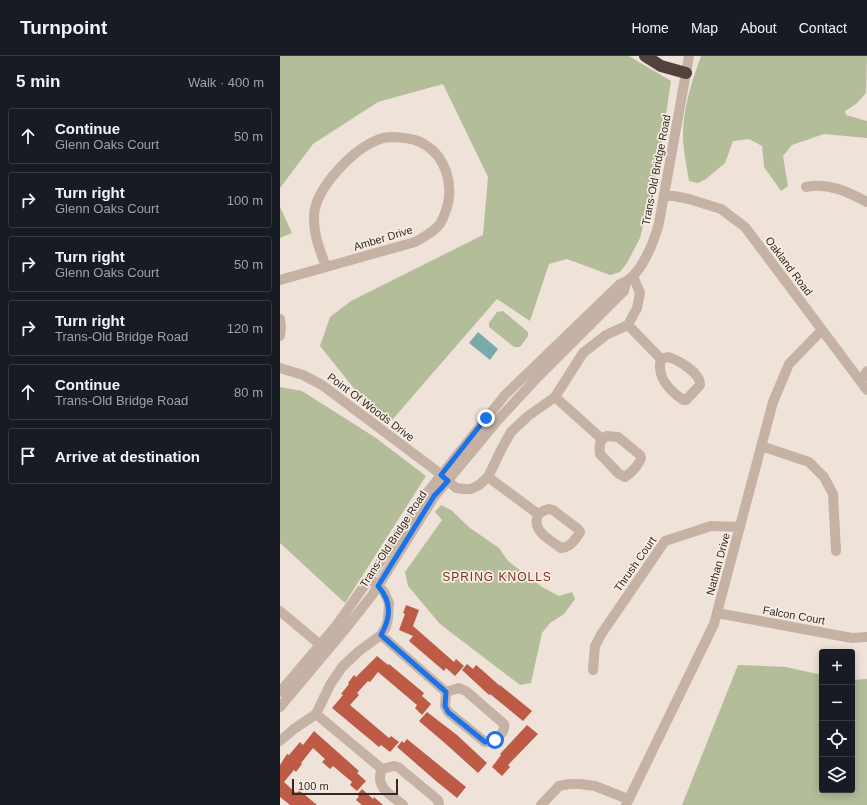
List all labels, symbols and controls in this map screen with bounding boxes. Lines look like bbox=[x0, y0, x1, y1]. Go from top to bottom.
text: Turnpoint bbox=[20, 17, 107, 38]
text: Home bbox=[632, 20, 669, 36]
text: Map bbox=[691, 20, 718, 36]
text: About bbox=[740, 20, 777, 36]
text: Contact bbox=[799, 20, 847, 36]
text: 5 min bbox=[16, 72, 60, 91]
text: Walk · 400 m bbox=[188, 75, 264, 90]
street label: Trans-Old Bridge Road bbox=[639, 114, 673, 226]
text: Continue bbox=[55, 120, 120, 137]
icon: ahead bbox=[17, 125, 39, 147]
text: 50 m bbox=[234, 129, 263, 144]
text: Glenn Oaks Court bbox=[55, 137, 159, 152]
text: Turn right bbox=[55, 184, 125, 201]
icon: right bbox=[17, 189, 39, 211]
text: 100 m bbox=[227, 193, 263, 208]
text: Glenn Oaks Court bbox=[55, 201, 159, 216]
street label: Amber Drive bbox=[352, 223, 414, 253]
street label: Oakland Road bbox=[763, 234, 815, 298]
text: Turn right bbox=[55, 248, 125, 265]
icon: right bbox=[17, 253, 39, 275]
text: 50 m bbox=[234, 257, 263, 272]
text: Glenn Oaks Court bbox=[55, 265, 159, 280]
text: Turn right bbox=[55, 312, 125, 329]
icon: right bbox=[17, 317, 39, 339]
text: 120 m bbox=[227, 321, 263, 336]
text: Trans-Old Bridge Road bbox=[55, 329, 188, 344]
street label: Point Of Woods Drive bbox=[325, 370, 417, 444]
text: Continue bbox=[55, 376, 120, 393]
icon: ahead bbox=[17, 381, 39, 403]
text: 80 m bbox=[234, 385, 263, 400]
text: Trans-Old Bridge Road bbox=[55, 393, 188, 408]
route end bbox=[477, 409, 495, 427]
icon: arrive bbox=[17, 445, 39, 467]
text: Arrive at destination bbox=[55, 448, 200, 465]
street label: Trans-Old Bridge Road bbox=[357, 488, 429, 590]
street label: Nathan Drive bbox=[704, 531, 732, 597]
street label: Thrush Court bbox=[612, 534, 658, 594]
district label: SPRING KNOLLS bbox=[442, 570, 552, 584]
street label: Falcon Court bbox=[762, 604, 826, 626]
map controls bbox=[819, 649, 855, 793]
button: + bbox=[819, 649, 855, 685]
button: − bbox=[819, 685, 855, 721]
button: locate bbox=[819, 721, 855, 757]
route start bbox=[486, 731, 504, 749]
button: layers bbox=[819, 757, 855, 793]
scale bar bbox=[292, 777, 398, 796]
text: 100 m bbox=[298, 780, 329, 792]

